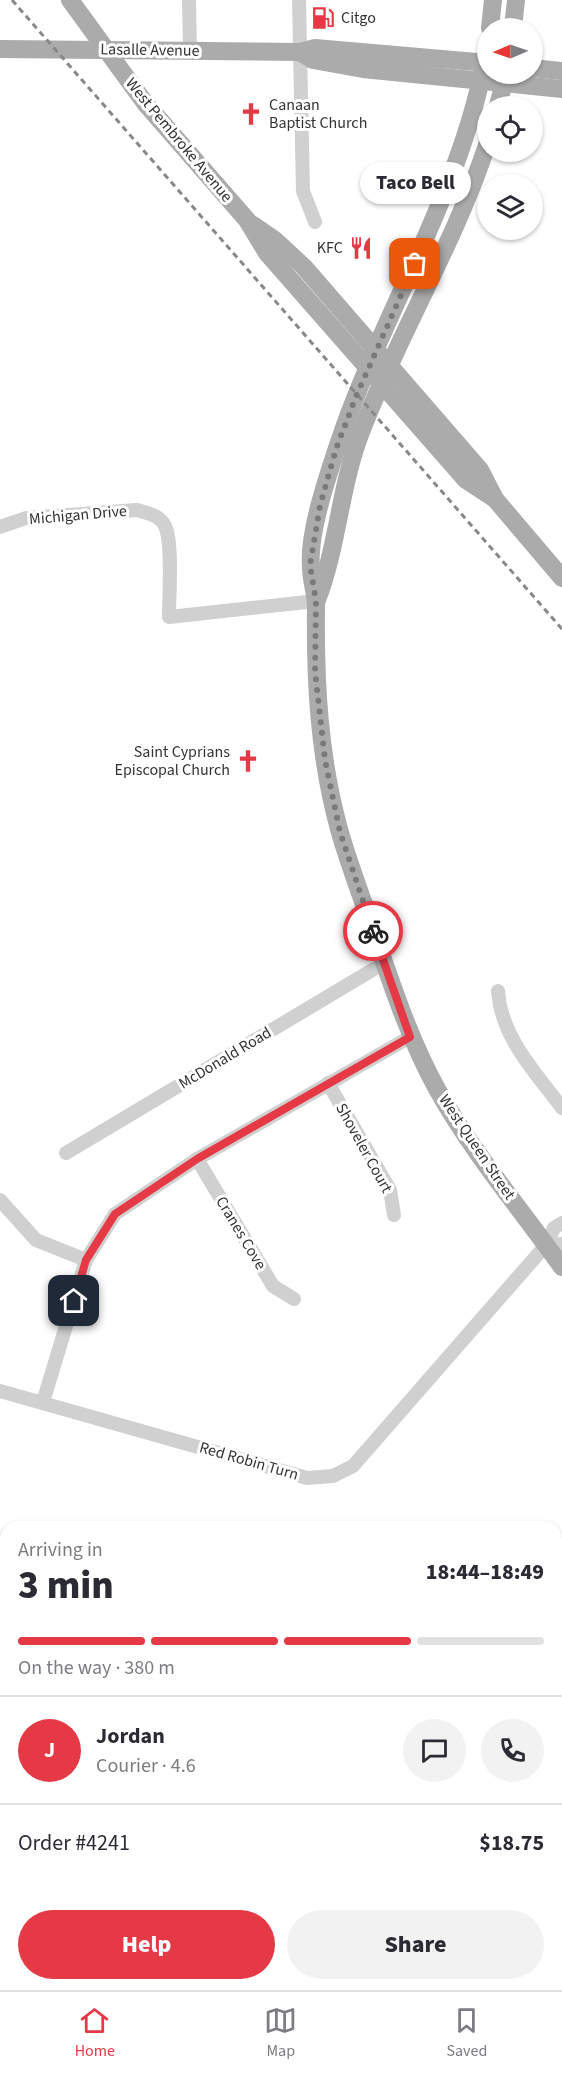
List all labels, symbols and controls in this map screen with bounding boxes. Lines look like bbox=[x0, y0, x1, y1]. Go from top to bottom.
fuel station icon: Citgo bbox=[310, 5, 336, 31]
place label: Citgo bbox=[341, 7, 376, 29]
north arrow bbox=[477, 18, 543, 84]
map controls bbox=[477, 18, 543, 240]
street label: Lasalle Avenue bbox=[100, 38, 200, 62]
street label: West Pembroke Avenue bbox=[120, 73, 238, 207]
place label: Canaan Baptist Church bbox=[269, 94, 367, 134]
button: locate bbox=[477, 96, 543, 162]
church icon: Canaan Baptist Church bbox=[238, 101, 264, 127]
callout: Taco Bell bbox=[360, 162, 470, 204]
text: Taco Bell bbox=[376, 169, 455, 197]
button: layers bbox=[477, 174, 543, 240]
restaurant icon: KFC bbox=[348, 235, 374, 261]
place label: KFC bbox=[317, 237, 343, 259]
pin bbox=[389, 238, 440, 289]
icon: bag bbox=[398, 247, 431, 280]
street label: Michigan Drive bbox=[28, 500, 128, 530]
place label: Saint Cyprians Episcopal Church bbox=[114, 741, 230, 781]
church icon: Saint Cyprians Episcopal Church bbox=[235, 748, 261, 774]
courier bbox=[343, 901, 403, 961]
icon: bike bbox=[357, 915, 390, 948]
street label: McDonald Road bbox=[174, 1022, 276, 1094]
street label: West Queen Street bbox=[434, 1090, 521, 1205]
street label: Shoveler Court bbox=[330, 1099, 398, 1197]
street label: Cranes Cove bbox=[210, 1192, 272, 1274]
pin bbox=[48, 1275, 99, 1326]
icon: home bbox=[57, 1284, 90, 1317]
street label: Red Robin Turn bbox=[197, 1436, 301, 1486]
text: Arriving in bbox=[18, 1536, 103, 1564]
text: 18:44–18:49 bbox=[426, 1556, 544, 1588]
text: 3 min bbox=[18, 1558, 114, 1614]
text: On the way · 380 m bbox=[18, 1654, 175, 1682]
button: chat bbox=[403, 1719, 466, 1782]
button: phone bbox=[481, 1719, 544, 1782]
text: Jordan bbox=[96, 1720, 165, 1752]
text: J bbox=[44, 1734, 55, 1766]
text: Courier · 4.6 bbox=[96, 1752, 196, 1780]
text: Order #4241 bbox=[18, 1827, 130, 1859]
text: $18.75 bbox=[479, 1827, 544, 1859]
button: Help bbox=[18, 1910, 275, 1979]
button: Share bbox=[287, 1910, 544, 1979]
tab: Home bbox=[75, 2004, 115, 2062]
tab: Map bbox=[264, 2004, 297, 2062]
tab: Saved bbox=[447, 2004, 487, 2062]

